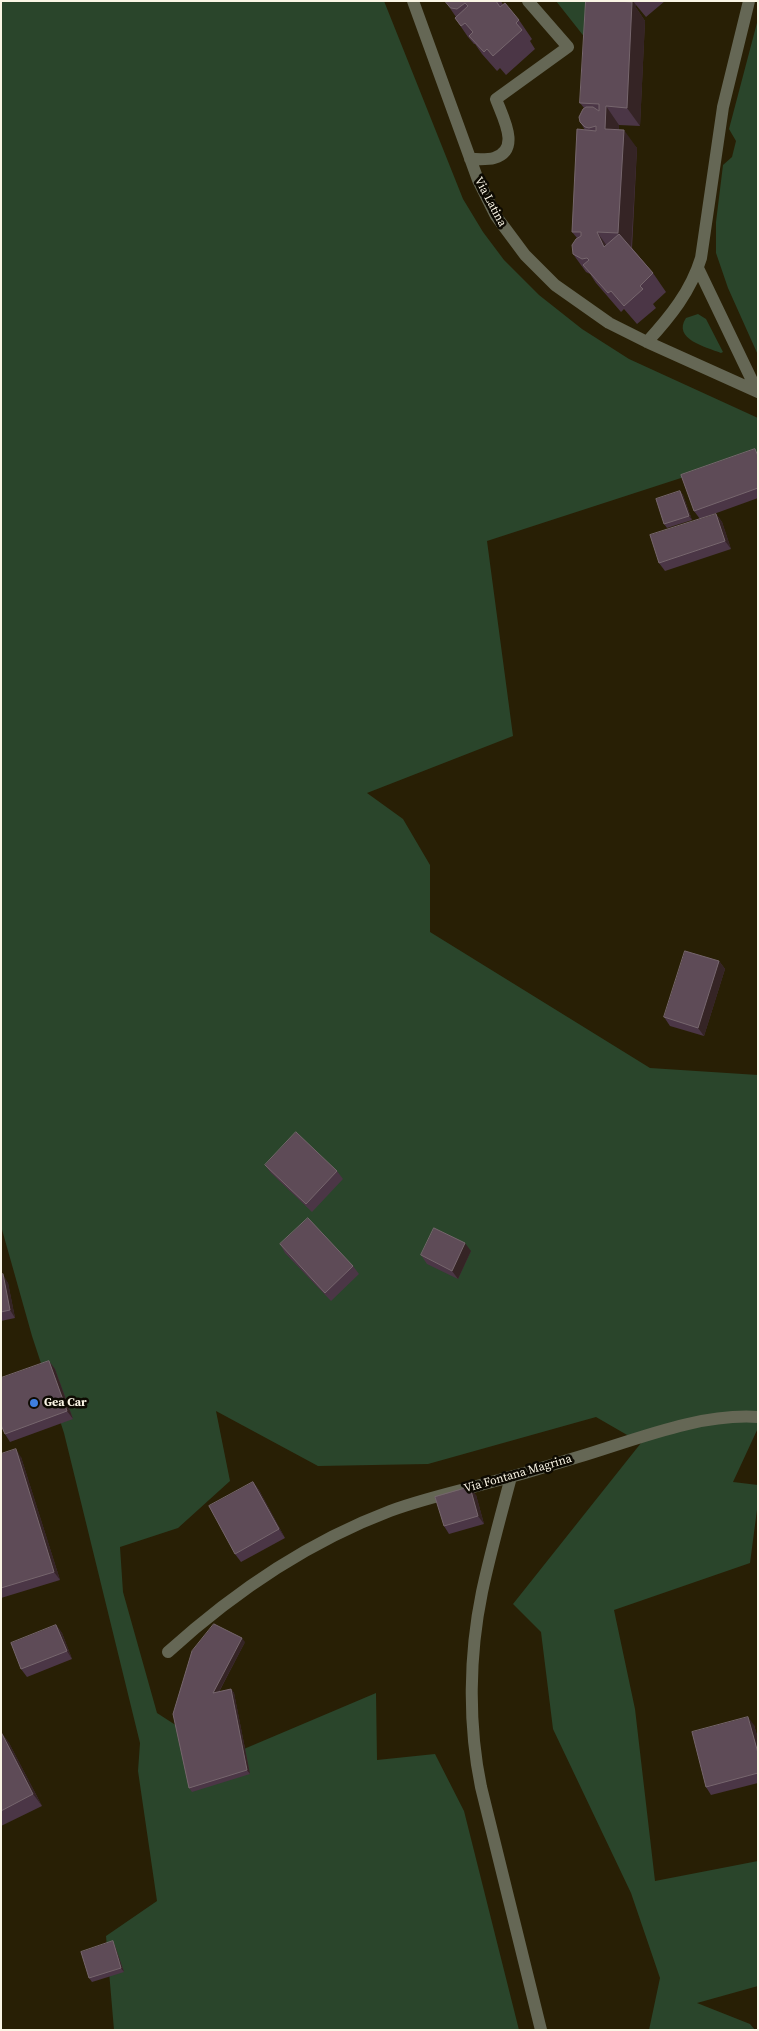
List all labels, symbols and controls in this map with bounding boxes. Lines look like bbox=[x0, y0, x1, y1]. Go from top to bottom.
street label: Via Latina bbox=[471, 175, 509, 229]
place label: Gea Car bbox=[44, 1396, 87, 1410]
marker: Gea Car bbox=[28, 1397, 40, 1409]
street label: Via Fontana Magrina bbox=[462, 1452, 574, 1496]

